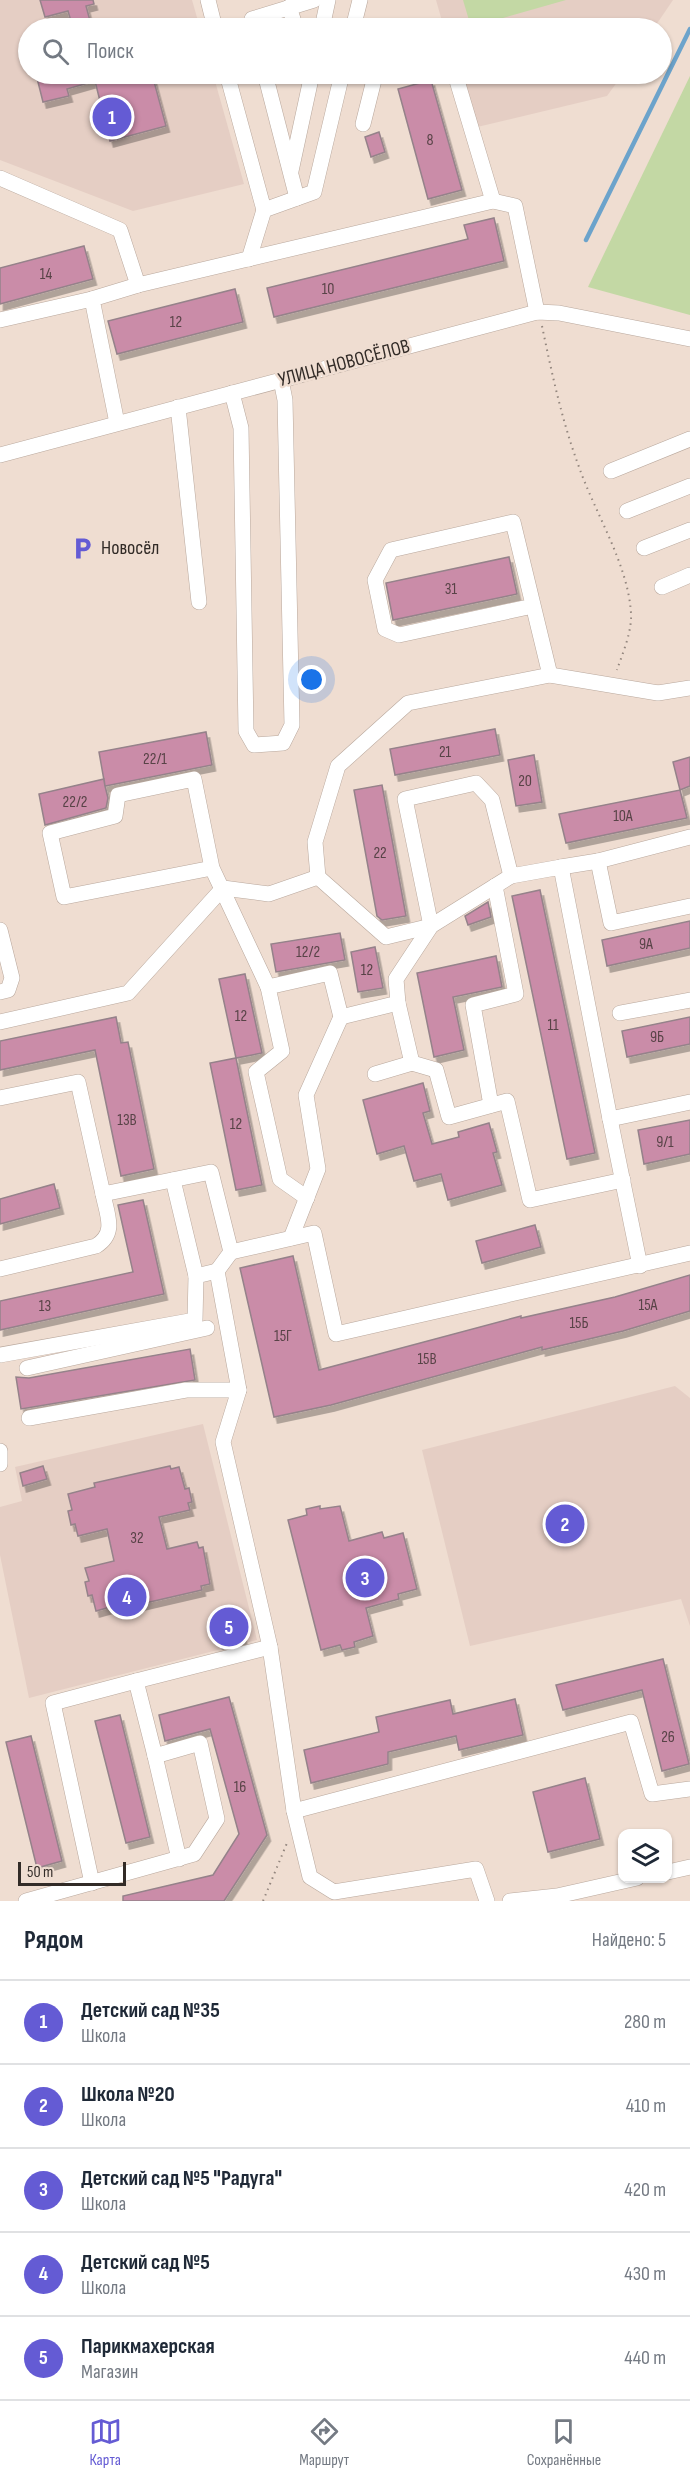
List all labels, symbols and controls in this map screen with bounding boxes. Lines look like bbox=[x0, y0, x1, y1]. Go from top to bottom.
search box bbox=[18, 18, 672, 84]
icon: search bbox=[39, 35, 72, 68]
text: Поиск bbox=[87, 38, 133, 65]
pin: 1 bbox=[92, 94, 132, 140]
house number: 8 bbox=[426, 131, 434, 150]
house number: 14 bbox=[40, 265, 52, 284]
house number: 10 bbox=[322, 280, 334, 299]
house number: 12 bbox=[170, 313, 182, 332]
street label: УЛИЦА НОВОСЁЛОВ bbox=[276, 334, 412, 392]
parking icon: Новосёл bbox=[70, 535, 96, 561]
place label: Новосёл bbox=[101, 536, 159, 560]
house number: 31 bbox=[445, 580, 458, 599]
your location bbox=[297, 665, 326, 694]
house number: 21 bbox=[439, 743, 452, 762]
house number: 22/1 bbox=[143, 750, 167, 769]
house number: 20 bbox=[518, 772, 532, 791]
house number: 22/2 bbox=[63, 793, 87, 812]
house number: 10А bbox=[613, 807, 633, 826]
house number: 22 bbox=[373, 844, 387, 863]
house number: 9А bbox=[639, 935, 653, 954]
house number: 12/2 bbox=[296, 943, 320, 962]
house number: 12 bbox=[361, 961, 373, 980]
house number: 12 bbox=[235, 1007, 247, 1026]
house number: 11 bbox=[547, 1016, 559, 1035]
house number: 9Б bbox=[650, 1028, 664, 1047]
house number: 13В bbox=[117, 1111, 137, 1130]
house number: 12 bbox=[230, 1115, 242, 1134]
house number: 9/1 bbox=[656, 1133, 674, 1152]
house number: 15А bbox=[639, 1296, 658, 1315]
house number: 13 bbox=[39, 1297, 51, 1316]
house number: 15Б bbox=[569, 1314, 589, 1333]
house number: 15Г bbox=[274, 1327, 292, 1346]
house number: 15В bbox=[417, 1350, 437, 1369]
pin: 2 bbox=[546, 1502, 584, 1546]
house number: 32 bbox=[130, 1529, 144, 1548]
pin: 3 bbox=[346, 1556, 385, 1600]
pin: 4 bbox=[108, 1574, 146, 1620]
pin: 5 bbox=[210, 1604, 248, 1650]
house number: 26 bbox=[661, 1728, 675, 1747]
house number: 16 bbox=[234, 1778, 246, 1797]
map controls bbox=[618, 1829, 672, 1883]
button: layers bbox=[618, 1829, 672, 1883]
scale bar bbox=[18, 1859, 126, 1886]
text: 50 m bbox=[27, 1863, 53, 1882]
text: Рядом bbox=[24, 1925, 83, 1956]
text: Найдено: 5 bbox=[592, 1928, 666, 1952]
text: Детский сад №35 bbox=[81, 1997, 220, 2024]
text: 1 bbox=[40, 2010, 47, 2034]
text: 280 m bbox=[624, 2010, 666, 2034]
text: Школа bbox=[81, 2024, 126, 2048]
text: Школа №20 bbox=[81, 2081, 175, 2108]
text: 2 bbox=[39, 2094, 48, 2118]
text: 410 m bbox=[626, 2094, 666, 2118]
text: Школа bbox=[81, 2108, 126, 2132]
text: Детский сад №5 "Радуга" bbox=[81, 2165, 282, 2192]
text: 3 bbox=[39, 2178, 48, 2202]
text: 420 m bbox=[624, 2178, 666, 2202]
text: Школа bbox=[81, 2192, 126, 2216]
text: Детский сад №5 bbox=[81, 2249, 210, 2276]
text: 4 bbox=[39, 2262, 48, 2286]
text: 430 m bbox=[624, 2262, 666, 2286]
text: Школа bbox=[81, 2276, 126, 2300]
text: Парикмахерская bbox=[81, 2333, 215, 2360]
text: 5 bbox=[39, 2346, 48, 2370]
text: 440 m bbox=[624, 2346, 666, 2370]
text: Магазин bbox=[81, 2360, 138, 2384]
tab: Карта bbox=[89, 2415, 122, 2470]
tab: Маршрут bbox=[299, 2415, 349, 2470]
tab: Сохранённые bbox=[527, 2415, 601, 2470]

